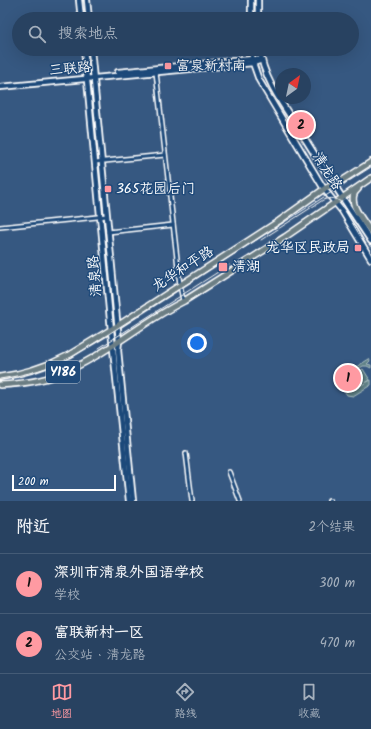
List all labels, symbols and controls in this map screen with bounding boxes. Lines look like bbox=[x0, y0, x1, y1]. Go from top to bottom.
search box bbox=[12, 12, 359, 56]
text: 搜索地点 bbox=[58, 22, 118, 46]
icon: search bbox=[26, 23, 48, 45]
place label: 富泉新村南 bbox=[176, 55, 246, 77]
street label: 三联路 bbox=[48, 56, 92, 82]
marker: 富泉新村南 bbox=[163, 61, 173, 71]
north arrow bbox=[275, 68, 311, 104]
pin: 2 bbox=[288, 110, 314, 140]
street label: 清龙路 bbox=[306, 147, 348, 195]
place label: 365花园后门 bbox=[116, 178, 195, 200]
marker: 365花园后门 bbox=[103, 184, 113, 194]
place label: 龙华区民政局 bbox=[266, 237, 350, 259]
street label: 龙华和平路 bbox=[148, 241, 218, 297]
marker: 龙华区民政局 bbox=[353, 243, 363, 253]
street label: 清泉路 bbox=[82, 254, 108, 298]
place label: 清湖 bbox=[232, 256, 260, 278]
marker: 清湖 bbox=[217, 261, 229, 273]
your location bbox=[187, 333, 207, 353]
road number: Y186 bbox=[46, 361, 80, 383]
pin: 1 bbox=[335, 363, 361, 393]
scale bar bbox=[12, 473, 116, 492]
text: 200 m bbox=[18, 473, 49, 491]
text: 附近 bbox=[16, 514, 50, 541]
text: 2个结果 bbox=[308, 517, 355, 538]
text: 深圳市清泉外国语学校 bbox=[54, 561, 204, 585]
text: 1 bbox=[27, 573, 31, 594]
text: 300 m bbox=[319, 573, 355, 594]
text: 学校 bbox=[54, 585, 80, 606]
text: 富联新村一区 bbox=[54, 621, 144, 645]
text: 2 bbox=[25, 633, 33, 654]
text: 470 m bbox=[320, 633, 355, 654]
text: 公交站 · 清龙路 bbox=[54, 645, 146, 666]
tab: 地图 bbox=[51, 681, 73, 723]
tab: 路线 bbox=[174, 681, 196, 723]
tab: 收藏 bbox=[298, 681, 320, 723]

